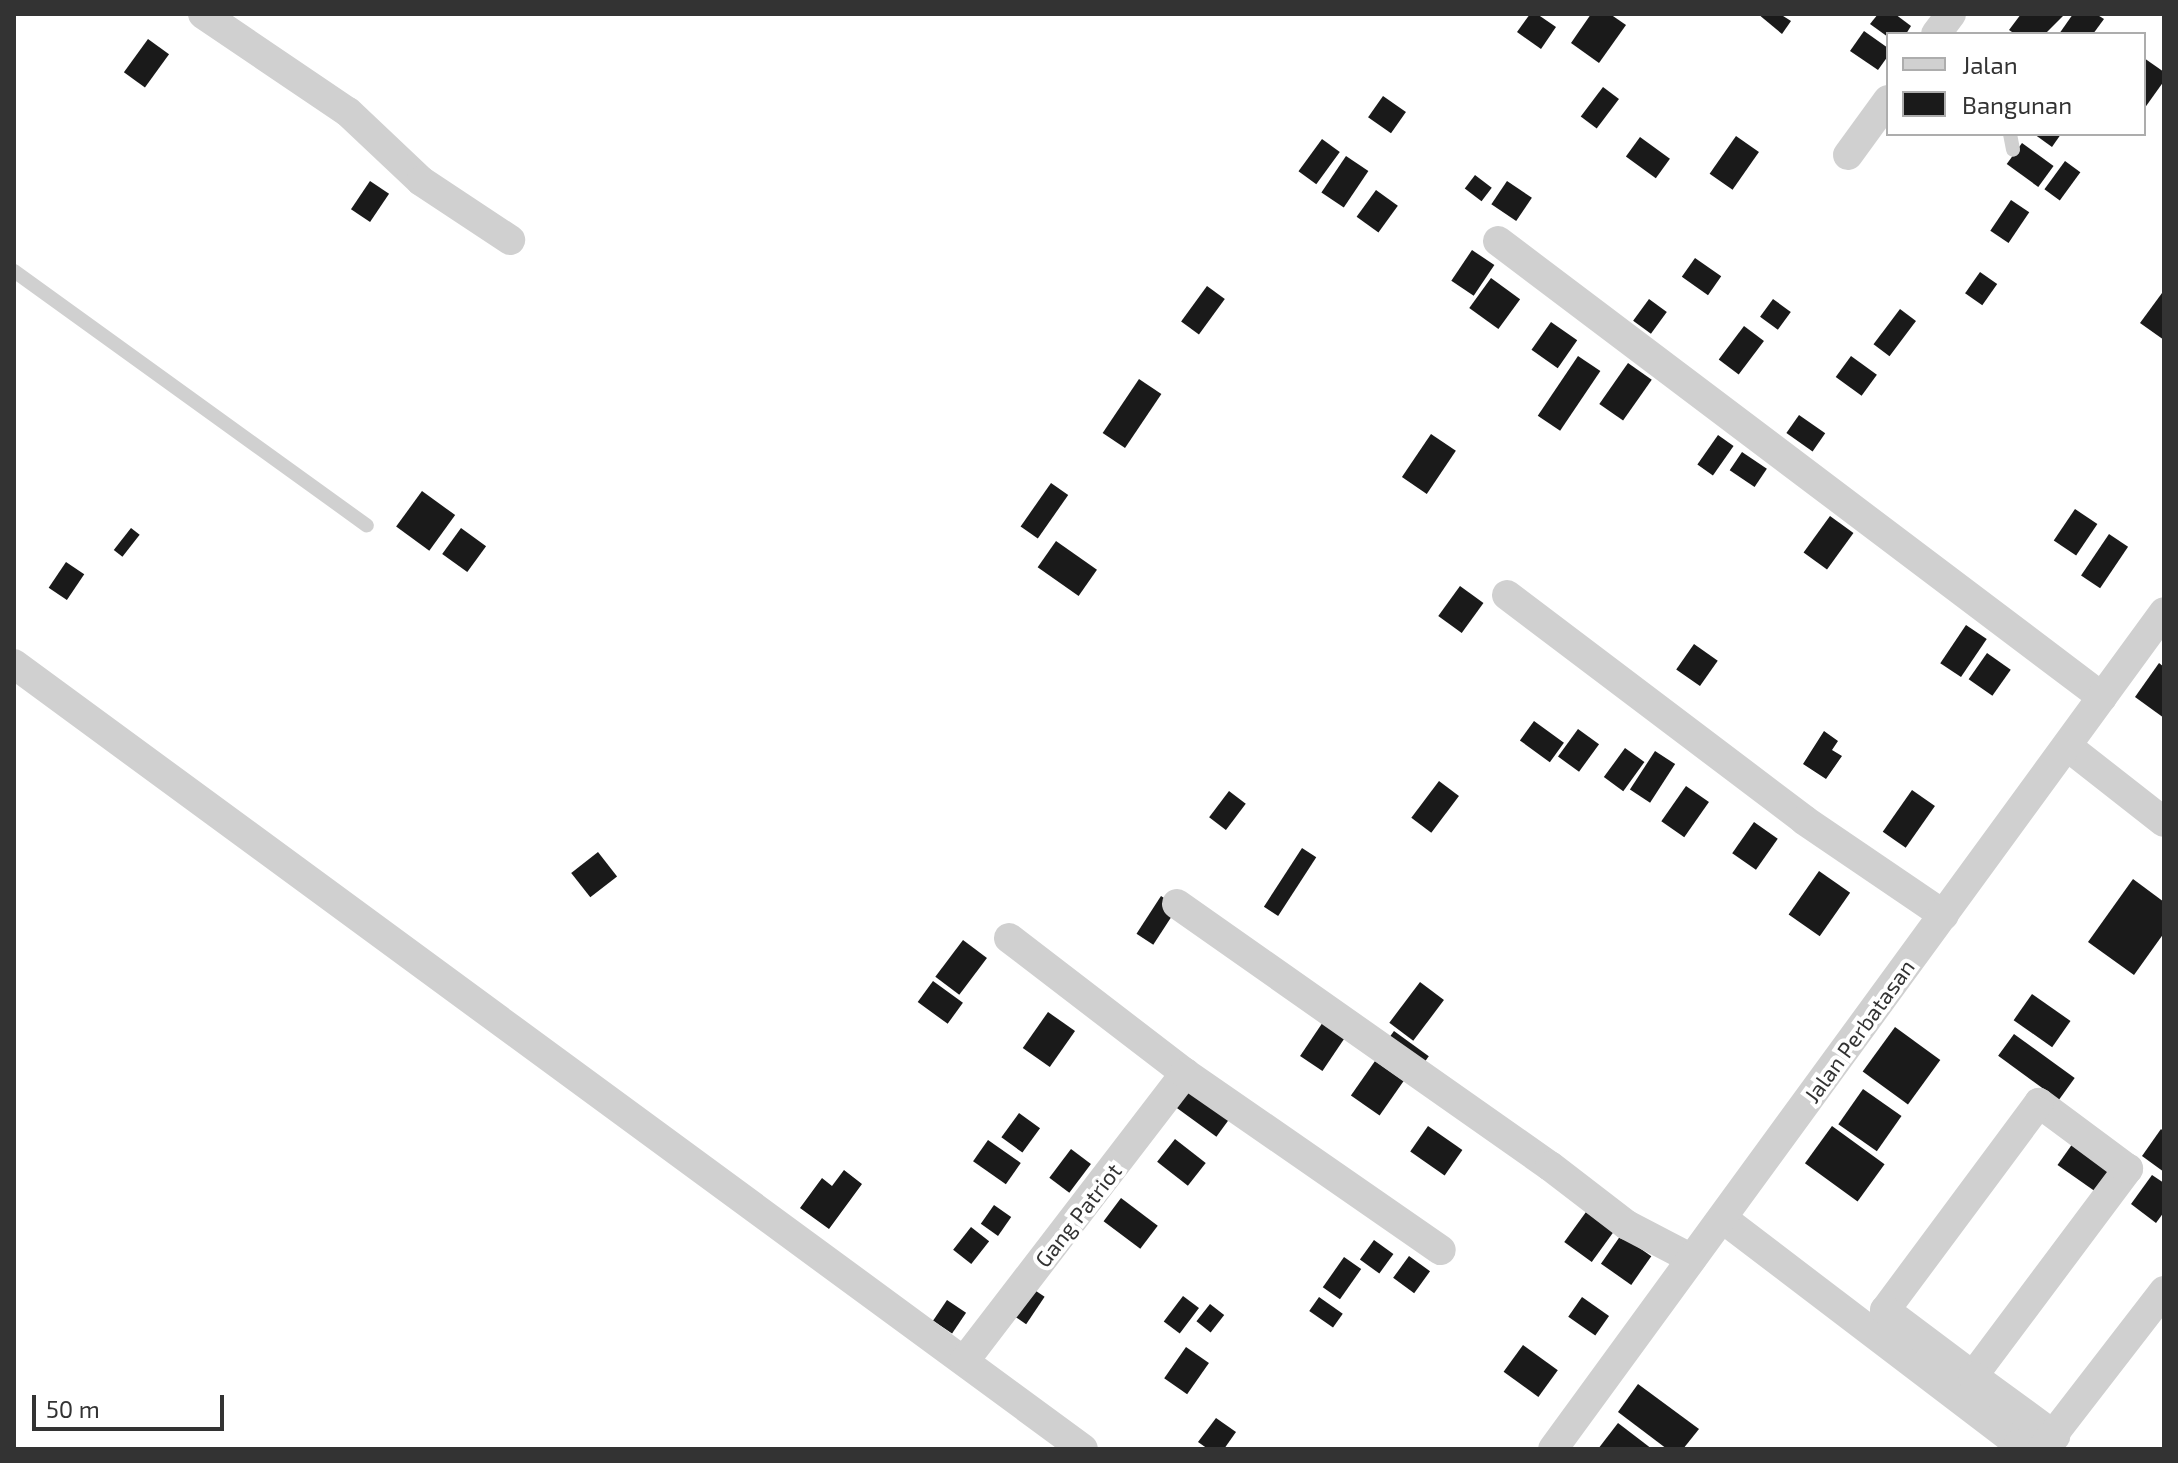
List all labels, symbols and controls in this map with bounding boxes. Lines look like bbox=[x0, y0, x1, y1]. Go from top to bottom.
legend bbox=[1886, 32, 2146, 136]
text: Jalan bbox=[1962, 50, 2018, 79]
text: Bangunan bbox=[1962, 90, 2072, 119]
street label: Jalan Perbatasan bbox=[1798, 954, 1920, 1108]
street label: Gang Patriot bbox=[1029, 1158, 1127, 1272]
scale bar bbox=[36, 1379, 228, 1429]
text: 50 m bbox=[46, 1394, 100, 1423]

